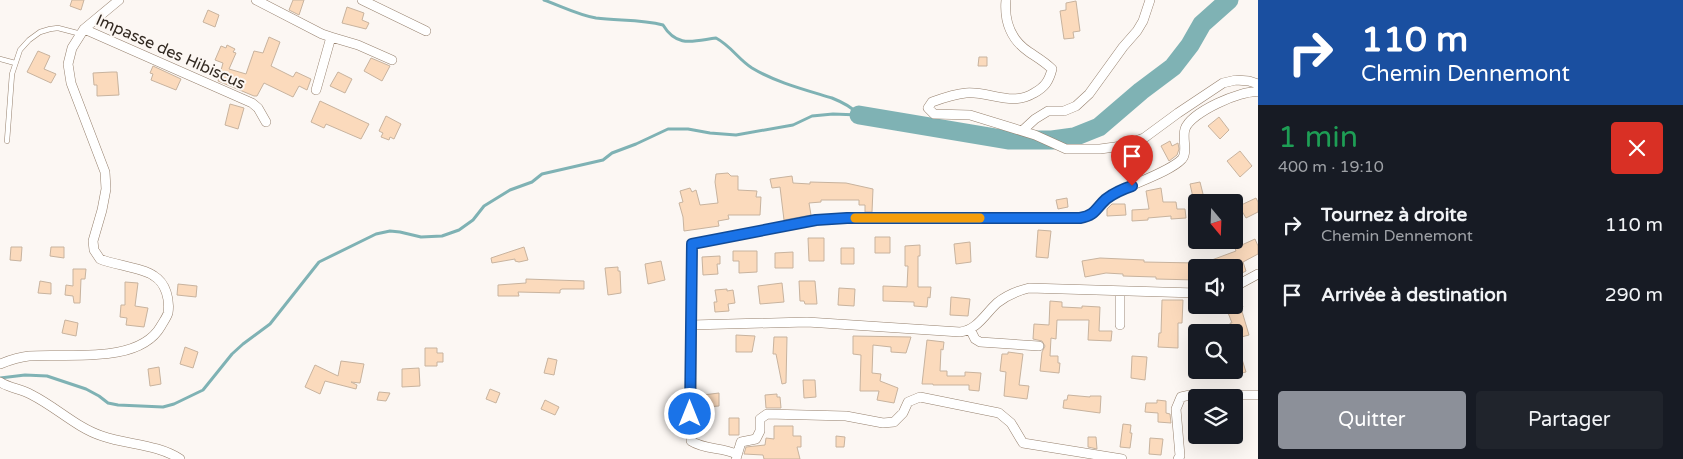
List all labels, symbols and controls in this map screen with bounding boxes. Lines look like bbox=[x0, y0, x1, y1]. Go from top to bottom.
street label: Impasse des Hibiscus bbox=[93, 10, 248, 94]
text: 110 m bbox=[1361, 19, 1468, 61]
icon: right bbox=[1278, 20, 1343, 85]
text: Chemin Dennemont bbox=[1361, 61, 1570, 87]
text: 1 min bbox=[1278, 119, 1358, 156]
button: close bbox=[1611, 122, 1663, 174]
pin bbox=[1111, 135, 1153, 186]
icon: arrive bbox=[1118, 142, 1146, 170]
text: 400 m · 19:10 bbox=[1278, 157, 1384, 177]
north arrow bbox=[1188, 194, 1242, 249]
map controls bbox=[1188, 194, 1243, 444]
text: Tournez à droite bbox=[1321, 204, 1467, 226]
icon: right bbox=[1278, 211, 1306, 239]
text: 110 m bbox=[1605, 214, 1663, 236]
text: Chemin Dennemont bbox=[1321, 226, 1473, 246]
button: sound bbox=[1188, 259, 1243, 314]
icon: arrive bbox=[1278, 281, 1306, 309]
text: Arrivée à destination bbox=[1321, 284, 1507, 306]
text: 290 m bbox=[1605, 284, 1663, 306]
button: search bbox=[1188, 324, 1243, 379]
position arrow bbox=[663, 387, 715, 439]
button: layers bbox=[1188, 389, 1243, 444]
button: Quitter bbox=[1278, 391, 1466, 449]
button: Partager bbox=[1476, 391, 1663, 449]

